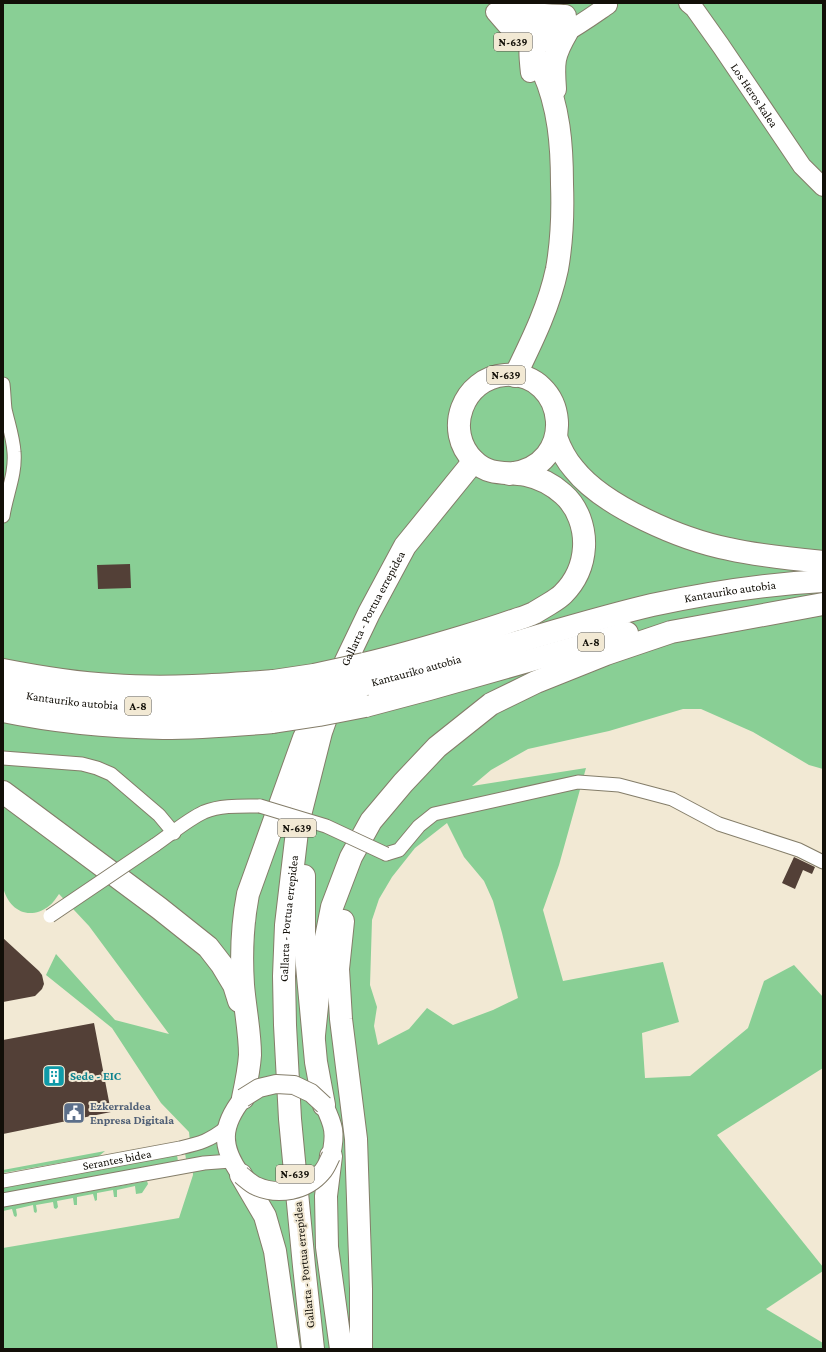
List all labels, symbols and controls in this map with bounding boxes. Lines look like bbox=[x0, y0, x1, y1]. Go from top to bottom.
road number: N-639 bbox=[494, 33, 532, 51]
street label: Los Heros kalea bbox=[728, 61, 781, 130]
road number: N-639 bbox=[487, 366, 525, 384]
street label: Gallarta - Portua errepidea bbox=[338, 548, 408, 668]
street label: Kantauriko autobia bbox=[683, 578, 777, 605]
road number: A-8 bbox=[578, 633, 604, 651]
street label: Kantauriko autobia bbox=[370, 652, 463, 689]
street label: Kantauriko autobia bbox=[25, 688, 119, 713]
road number: A-8 bbox=[125, 697, 151, 715]
road number: N-639 bbox=[278, 819, 316, 837]
street label: Gallarta - Portua errepidea bbox=[277, 854, 301, 982]
building icon: Sede - EIC bbox=[41, 1063, 67, 1089]
place label: Sede - EIC bbox=[70, 1069, 122, 1083]
place label: Ezkerraldea Enpresa Digitala bbox=[90, 1099, 174, 1127]
public building icon: Ezkerraldea Enpresa Digitala bbox=[61, 1100, 87, 1126]
street label: Serantes bidea bbox=[82, 1146, 153, 1173]
road number: N-639 bbox=[276, 1165, 314, 1183]
street label: Gallarta - Portua errepidea bbox=[290, 1201, 318, 1329]

